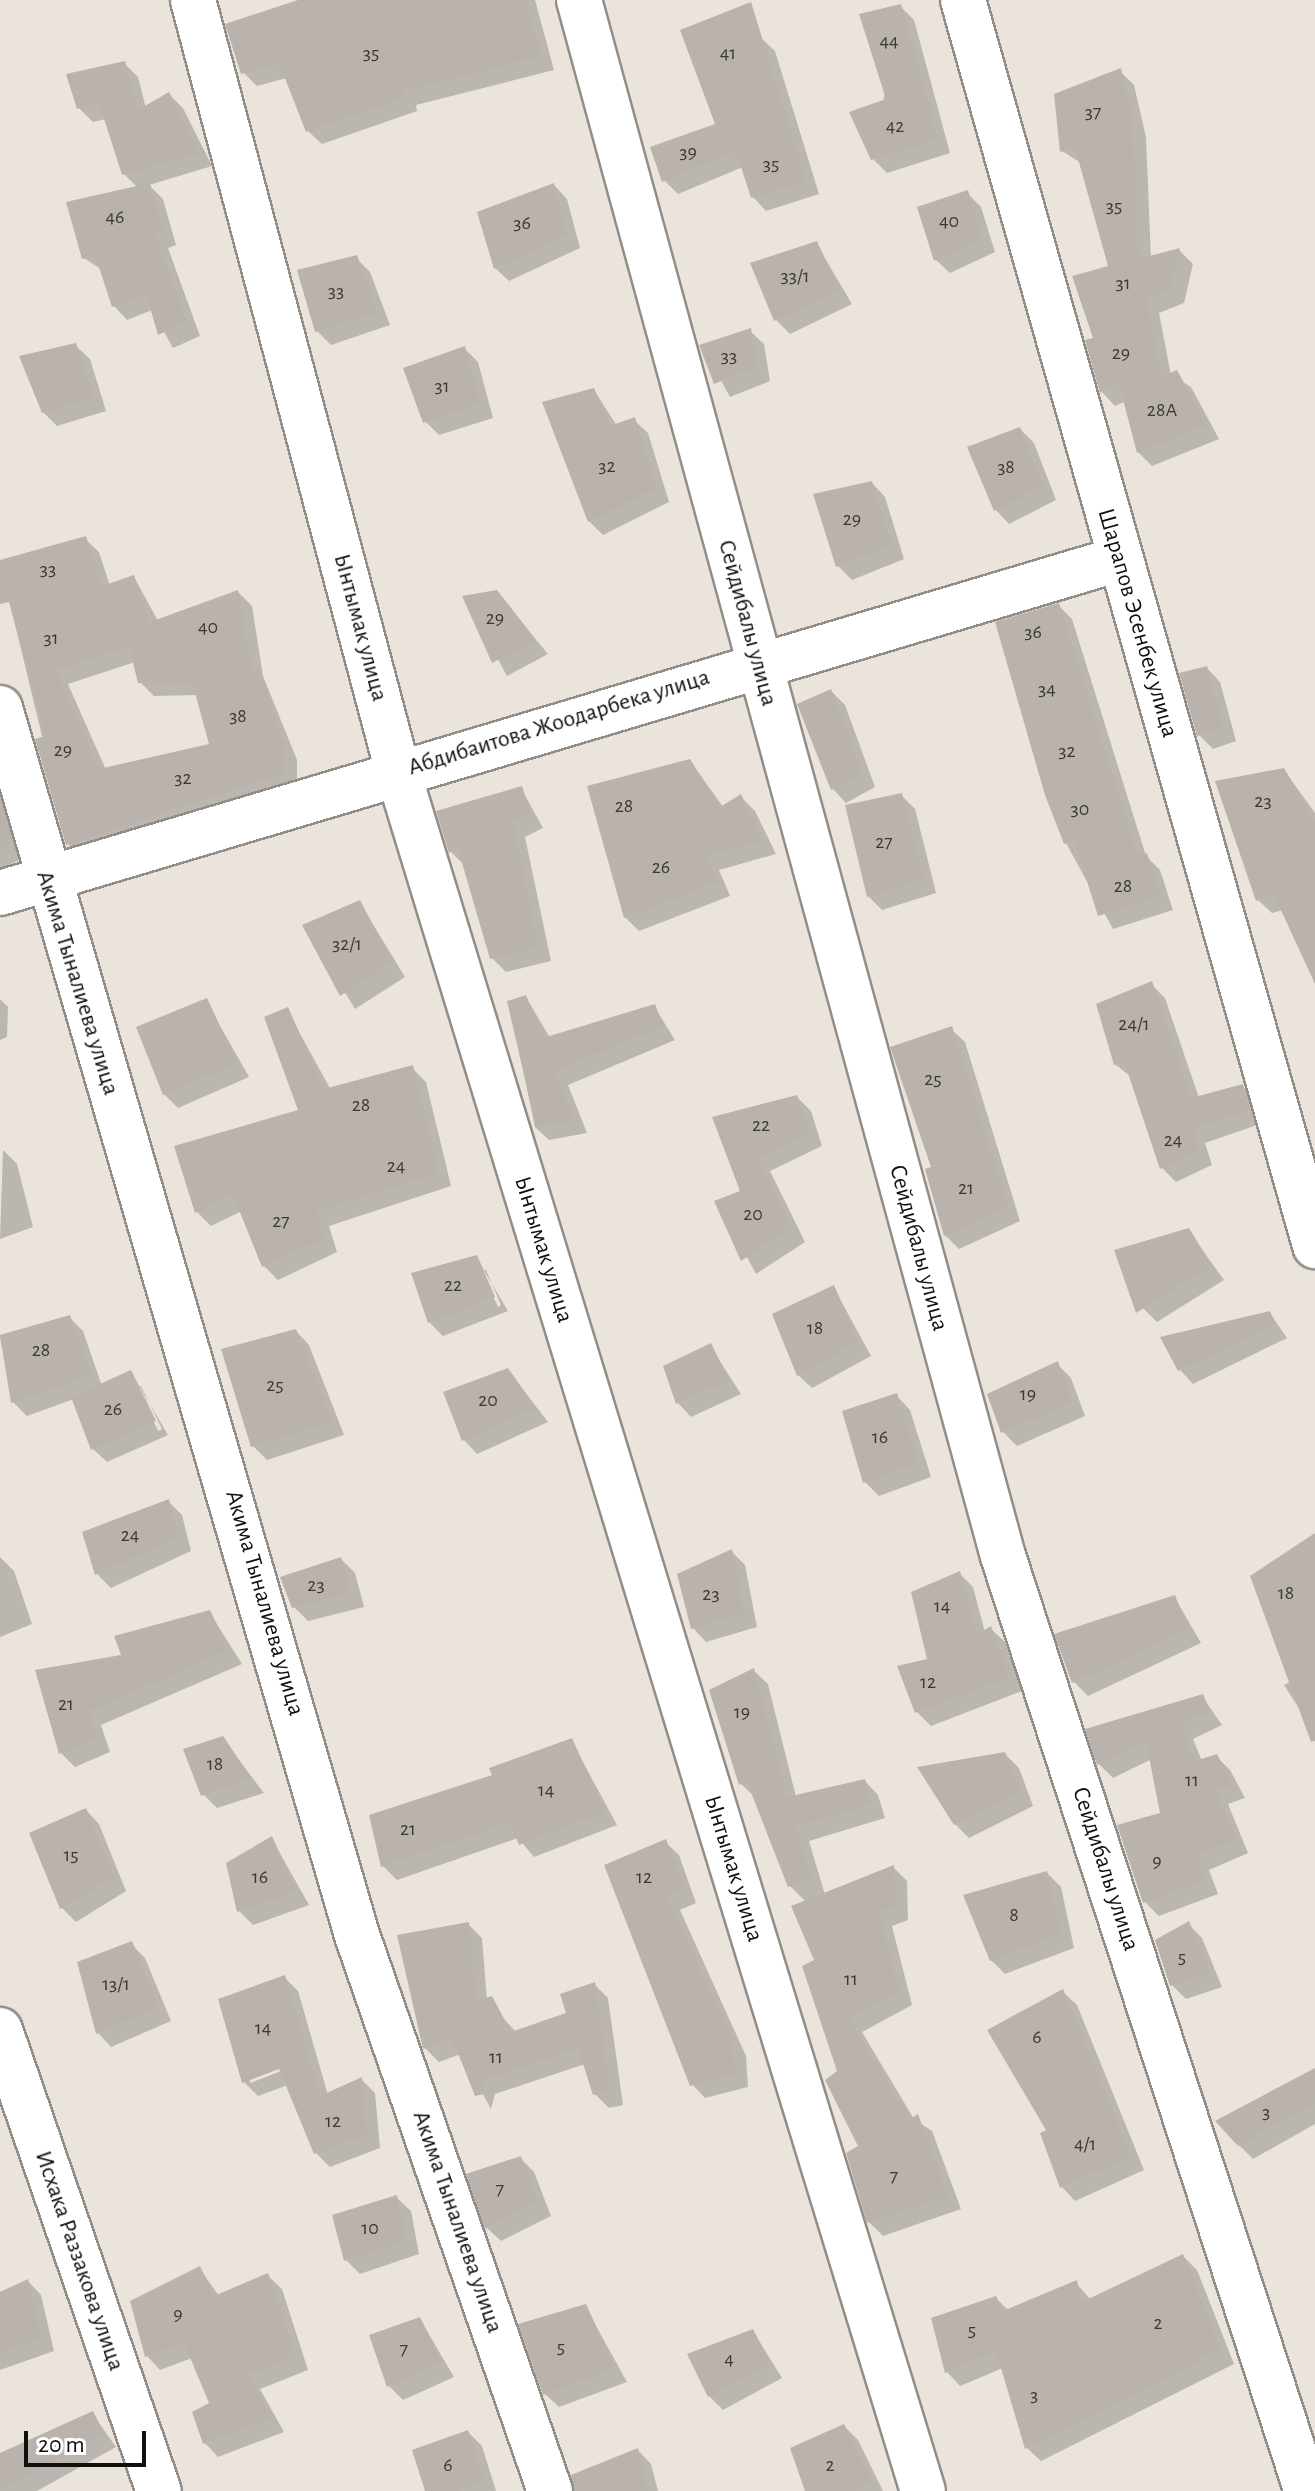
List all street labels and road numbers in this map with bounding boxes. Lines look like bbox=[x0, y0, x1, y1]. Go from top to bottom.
street label: Шарапов Эсенбек улица bbox=[1090, 505, 1184, 741]
street label: Сейдибалы улица bbox=[711, 537, 783, 709]
street label: Ынтымак улица bbox=[327, 551, 393, 705]
street label: Абдибаитова Жоодарбека улица bbox=[405, 663, 713, 783]
street label: Акима Тыналиева улица bbox=[29, 867, 125, 1099]
street label: Сейдибалы улица bbox=[882, 1162, 954, 1334]
street label: Ынтымак улица bbox=[507, 1174, 579, 1326]
street label: Акима Тыналиева улица bbox=[218, 1487, 310, 1719]
street label: Сейдибалы улица bbox=[1065, 1783, 1145, 1955]
street label: Ынтымак улица bbox=[697, 1793, 769, 1945]
street label: Акима Тыналиева улица bbox=[405, 2107, 509, 2337]
street label: Исхака Раззакова улица bbox=[28, 2147, 130, 2375]

